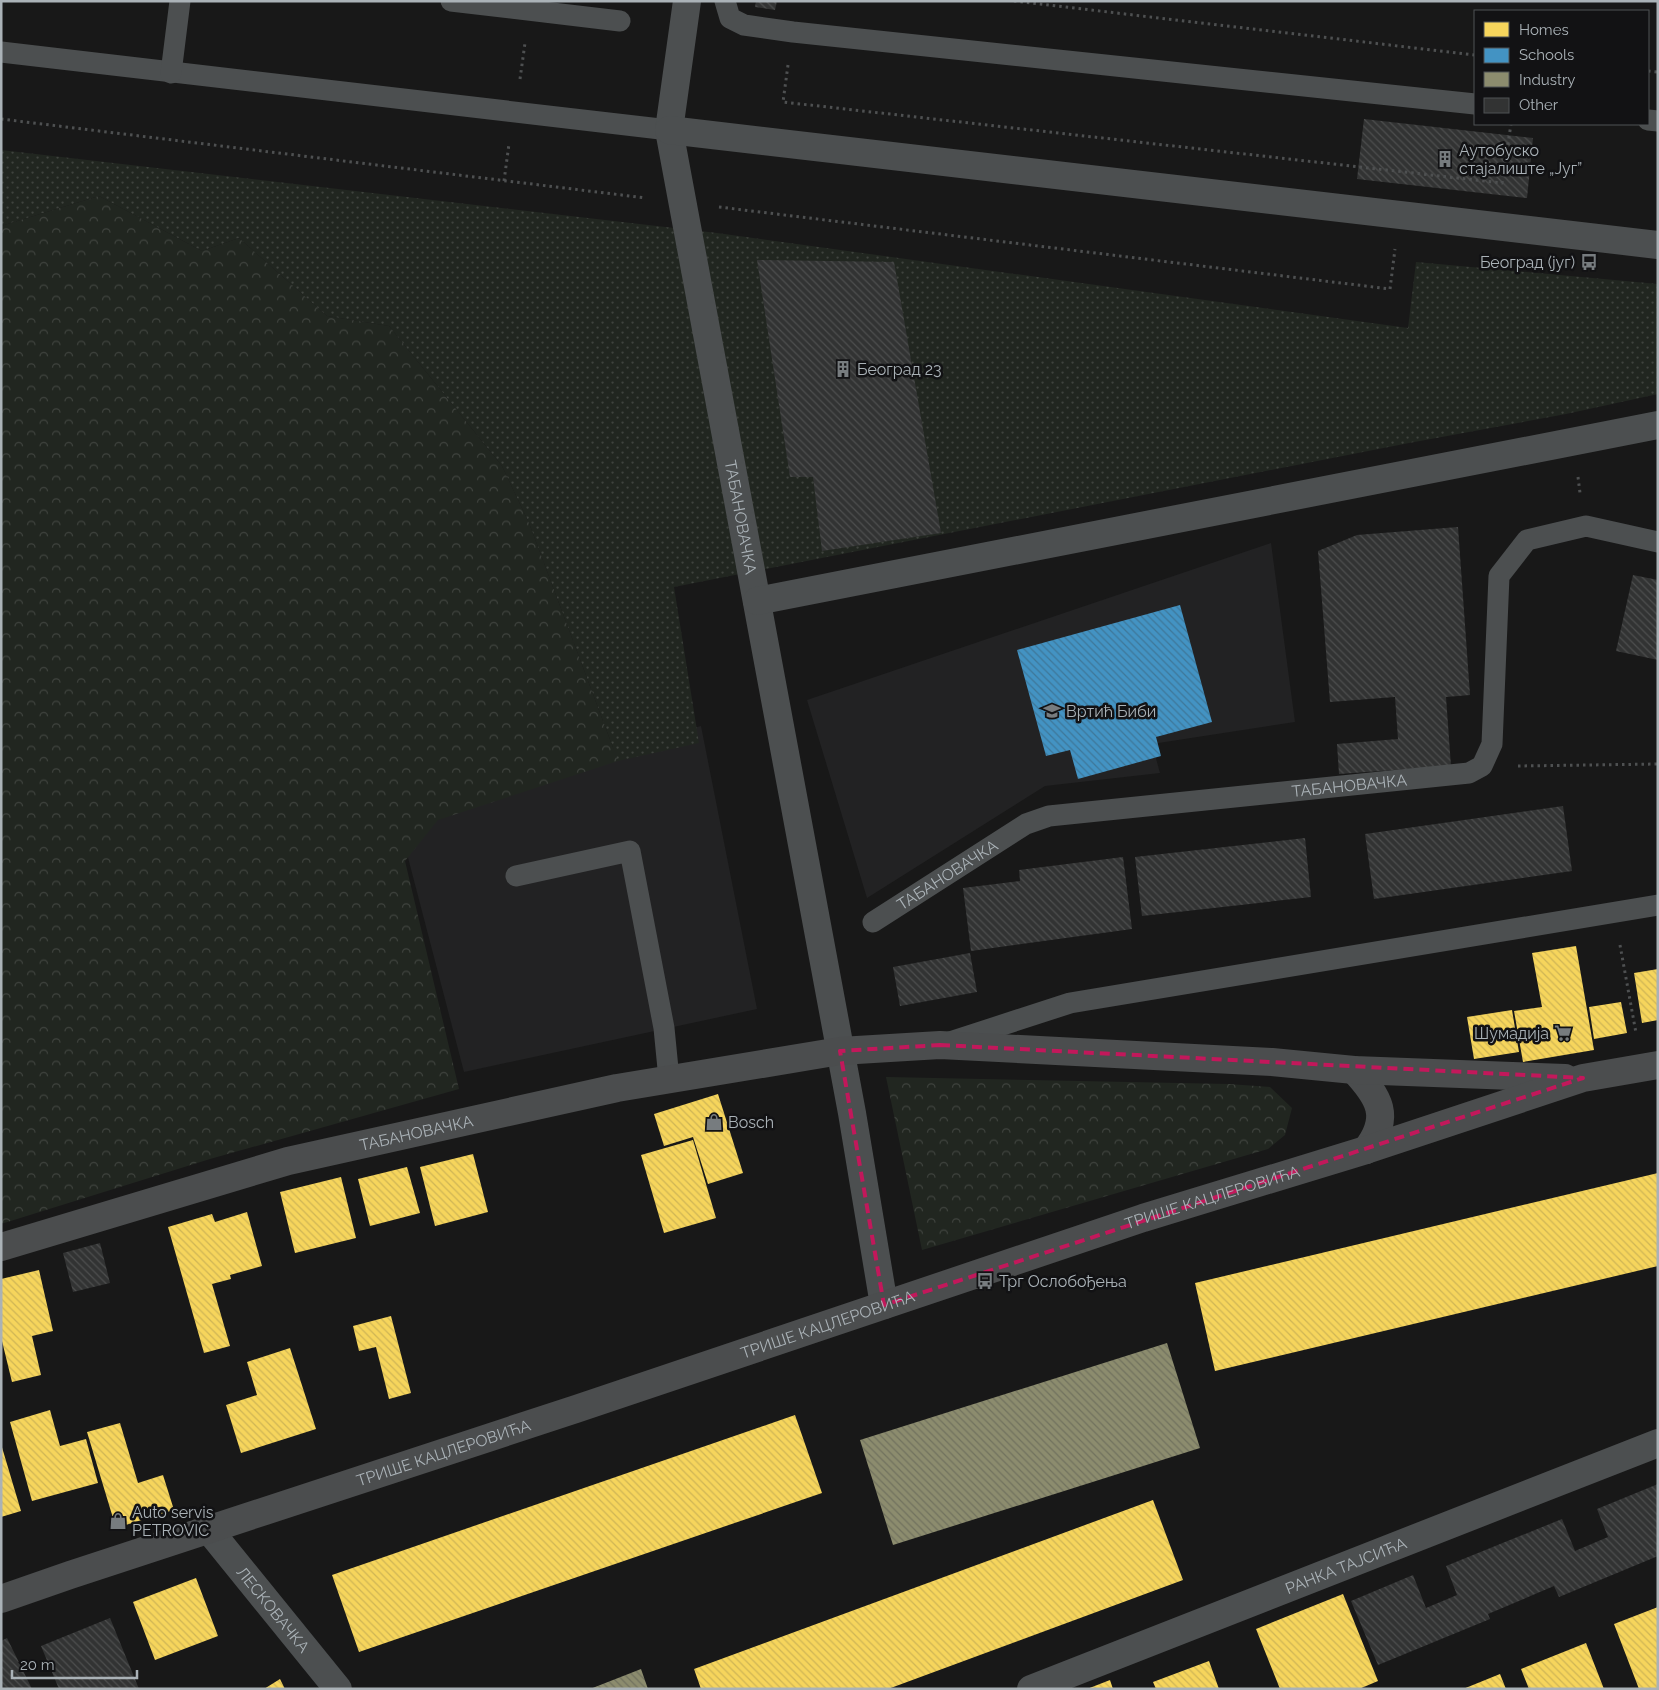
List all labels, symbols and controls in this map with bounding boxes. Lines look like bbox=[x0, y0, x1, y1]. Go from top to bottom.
legend bbox=[1474, 10, 1649, 125]
text: Homes bbox=[1519, 21, 1569, 39]
text: Schools bbox=[1519, 46, 1574, 64]
text: Industry bbox=[1519, 71, 1575, 89]
text: Other bbox=[1519, 96, 1559, 114]
place label: Аутобуско стајалиште „Југ” bbox=[1459, 141, 1582, 178]
building icon: Аутобуско стајалиште „Југ” bbox=[1435, 149, 1455, 169]
bus stop icon: Београд (југ) bbox=[1579, 252, 1599, 272]
place label: Београд (југ) bbox=[1480, 253, 1575, 272]
building icon: Београд 23 bbox=[833, 359, 853, 379]
place label: Београд 23 bbox=[857, 360, 942, 379]
street label: ТАБАНОВАЧКА bbox=[721, 458, 761, 576]
school or university icon: Вртић Биби bbox=[1042, 701, 1062, 721]
place label: Вртић Биби bbox=[1066, 702, 1156, 721]
street label: ТАБАНОВАЧКА bbox=[1291, 770, 1408, 801]
street label: ТАБАНОВАЧКА bbox=[893, 835, 1001, 914]
supermarket icon: Шумадија bbox=[1553, 1023, 1573, 1043]
place label: Шумадија bbox=[1474, 1024, 1549, 1043]
street label: ТАБАНОВАЧКА bbox=[358, 1111, 475, 1154]
shop icon: Bosch bbox=[704, 1112, 724, 1132]
place label: Bosch bbox=[728, 1113, 774, 1132]
street label: ТРИШЕ КАЦЛЕРОВИЋА bbox=[1122, 1161, 1302, 1233]
bus stop icon: Трг Ослобођења bbox=[975, 1271, 995, 1291]
place label: Трг Ослобођења bbox=[999, 1272, 1127, 1291]
street label: ТРИШЕ КАЦЛЕРОВИЋА bbox=[738, 1286, 917, 1362]
street label: ТРИШЕ КАЦЛЕРОВИЋА bbox=[354, 1415, 533, 1490]
place label: Auto servis PETROVIC bbox=[132, 1503, 214, 1540]
shop icon: Auto servis PETROVIC bbox=[108, 1511, 128, 1531]
street label: РАНКА ТАЈСИЋА bbox=[1282, 1533, 1409, 1598]
street label: ЛЕСКОВАЧКА bbox=[233, 1562, 314, 1656]
scale bar bbox=[12, 1648, 138, 1680]
text: 20 m bbox=[20, 1656, 55, 1674]

